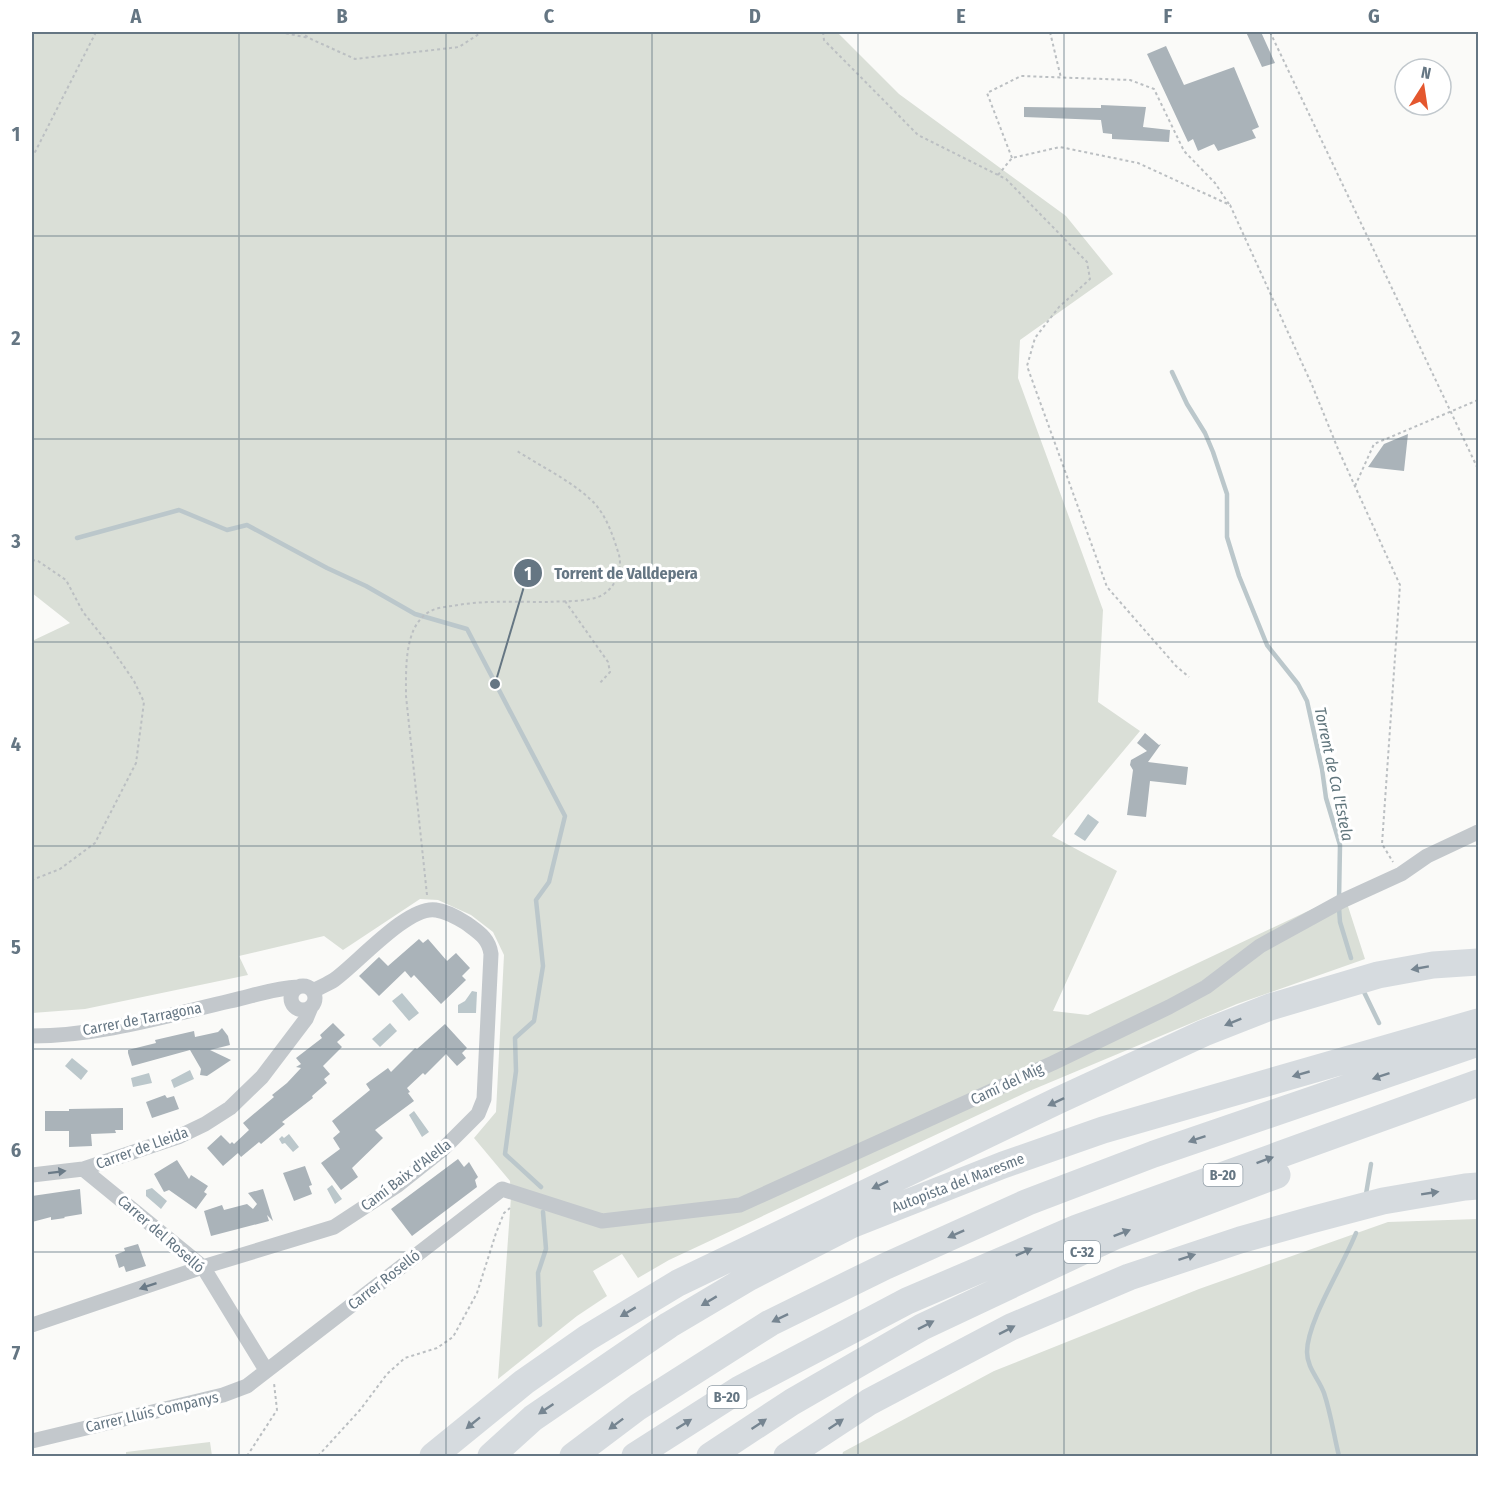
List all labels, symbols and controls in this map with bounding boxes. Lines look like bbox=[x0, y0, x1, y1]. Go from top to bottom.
text: A bbox=[130, 4, 143, 28]
text: B bbox=[336, 4, 348, 28]
text: C bbox=[544, 4, 555, 28]
text: D bbox=[749, 4, 761, 28]
text: E bbox=[956, 4, 966, 28]
text: F bbox=[1164, 4, 1173, 28]
text: G bbox=[1368, 4, 1380, 28]
north arrow bbox=[1393, 57, 1453, 117]
text: N bbox=[1419, 63, 1433, 83]
text: 1 bbox=[12, 122, 20, 146]
text: 2 bbox=[10, 326, 21, 350]
text: 3 bbox=[10, 529, 21, 553]
callout: Torrent de Valldepera bbox=[513, 556, 710, 590]
text: 1 bbox=[524, 563, 532, 585]
text: Torrent de Valldepera bbox=[554, 564, 698, 583]
water label: Torrent de Ca l'Estela bbox=[1311, 705, 1357, 843]
text: 4 bbox=[11, 732, 21, 756]
text: 5 bbox=[11, 935, 21, 959]
one-way arrow bbox=[1411, 964, 1430, 973]
street label: Carrer de Tarragona bbox=[81, 999, 203, 1039]
one-way arrow bbox=[1224, 1017, 1242, 1027]
street label: Camí del Mig bbox=[968, 1059, 1046, 1109]
one-way arrow bbox=[1292, 1070, 1310, 1079]
one-way arrow bbox=[1372, 1071, 1390, 1081]
one-way arrow bbox=[1047, 1097, 1064, 1106]
street label: Carrer de Lleida bbox=[93, 1123, 191, 1173]
street label: Camí Baix d'Alella bbox=[357, 1135, 455, 1215]
one-way arrow bbox=[1188, 1135, 1206, 1145]
text: 6 bbox=[11, 1138, 21, 1162]
street label: Autopista del Maresme bbox=[889, 1149, 1027, 1217]
one-way arrow bbox=[1256, 1154, 1274, 1164]
road number: B-20 bbox=[1204, 1164, 1242, 1186]
one-way arrow bbox=[48, 1167, 67, 1177]
one-way arrow bbox=[871, 1181, 888, 1190]
one-way arrow bbox=[1421, 1188, 1440, 1197]
street label: Carrer del Roselló bbox=[114, 1191, 208, 1277]
one-way arrow bbox=[1113, 1228, 1131, 1237]
one-way arrow bbox=[947, 1230, 965, 1240]
road number: C-32 bbox=[1064, 1241, 1100, 1263]
street label: Carrer Roselló bbox=[344, 1246, 424, 1314]
one-way arrow bbox=[1015, 1246, 1033, 1256]
one-way arrow bbox=[1178, 1252, 1196, 1261]
one-way arrow bbox=[139, 1282, 157, 1292]
one-way arrow bbox=[701, 1296, 717, 1307]
one-way arrow bbox=[620, 1307, 636, 1318]
one-way arrow bbox=[771, 1313, 789, 1323]
one-way arrow bbox=[918, 1320, 935, 1330]
one-way arrow bbox=[998, 1325, 1015, 1335]
text: 7 bbox=[12, 1341, 21, 1365]
road number: B-20 bbox=[708, 1386, 746, 1408]
street label: Carrer Lluís Companys bbox=[84, 1388, 220, 1436]
one-way arrow bbox=[539, 1403, 555, 1415]
one-way arrow bbox=[465, 1416, 481, 1429]
one-way arrow bbox=[609, 1417, 624, 1429]
one-way arrow bbox=[750, 1418, 766, 1430]
one-way arrow bbox=[676, 1419, 692, 1430]
one-way arrow bbox=[828, 1419, 844, 1430]

